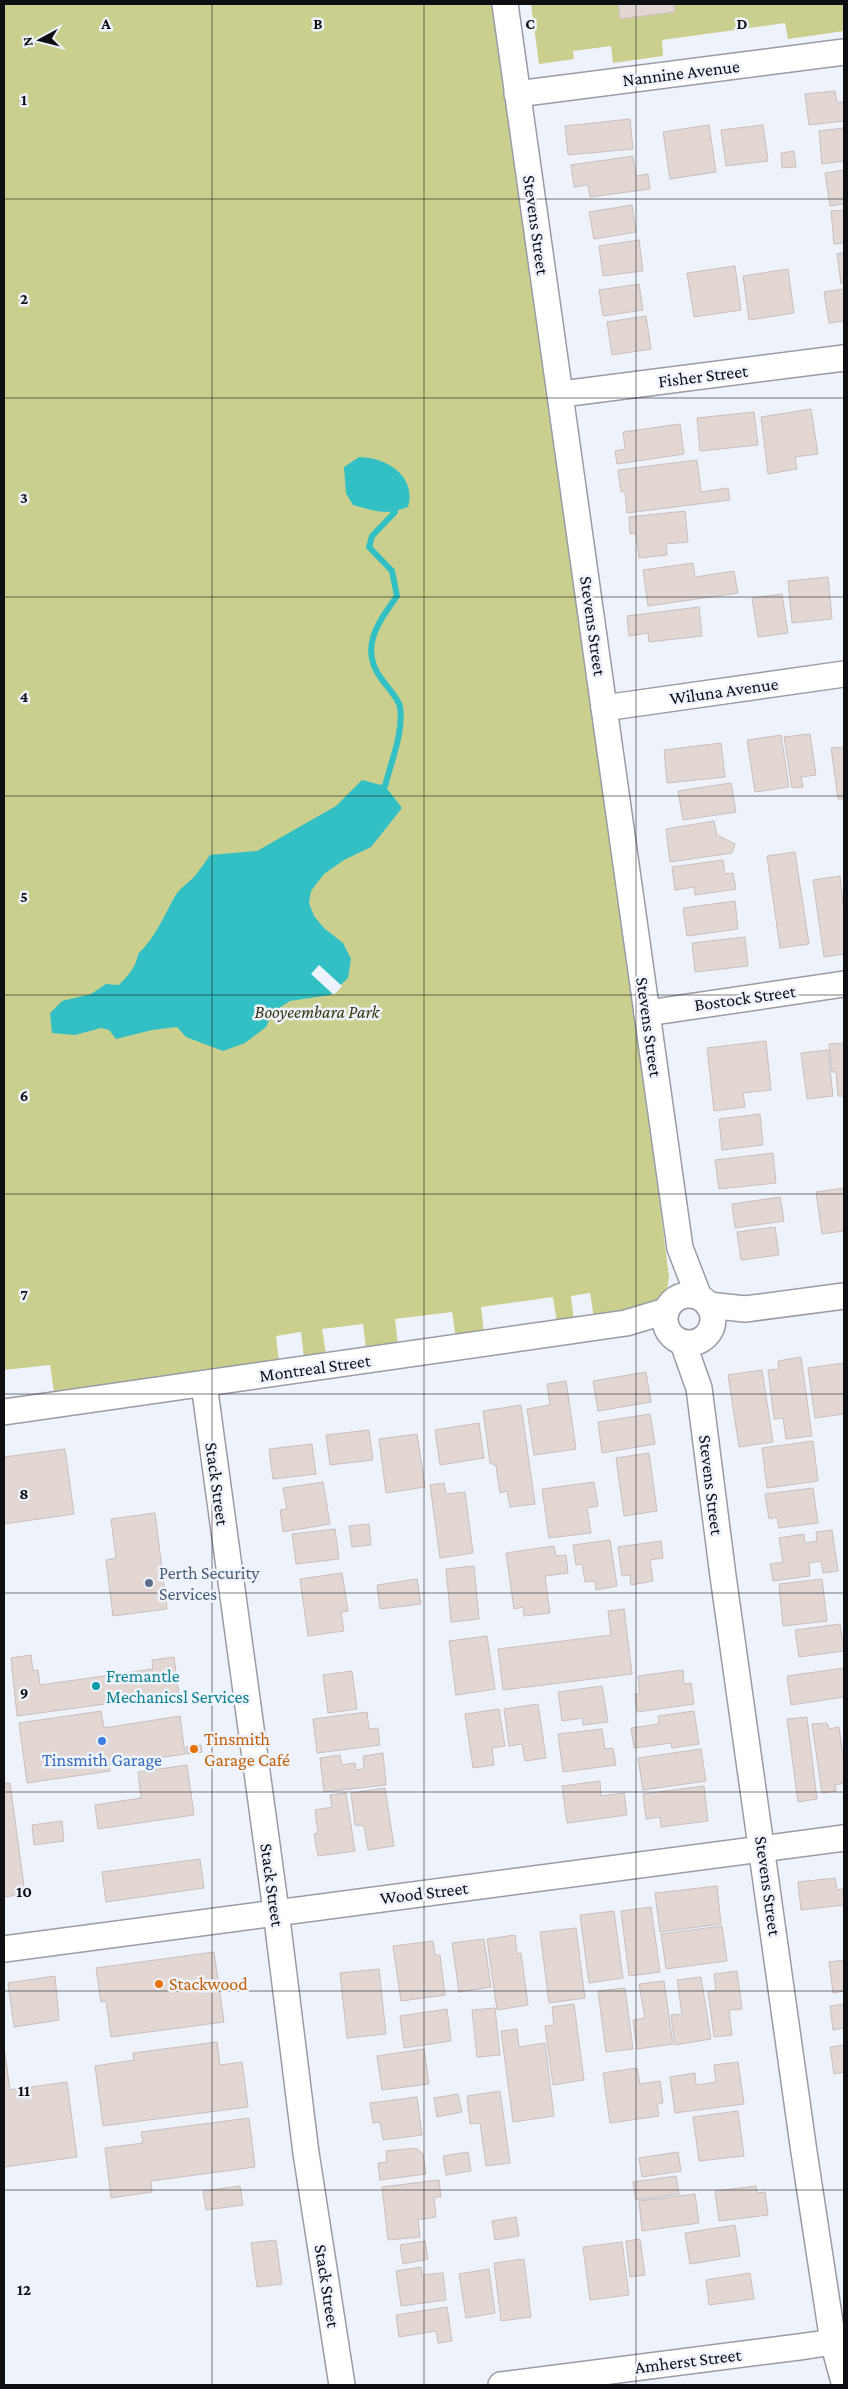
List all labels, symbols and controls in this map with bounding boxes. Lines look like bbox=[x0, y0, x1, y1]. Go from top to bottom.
north arrow bbox=[15, 15, 65, 65]
text: A bbox=[100, 15, 111, 32]
text: B bbox=[313, 15, 323, 32]
text: C bbox=[525, 15, 535, 32]
text: D bbox=[736, 15, 748, 32]
text: N bbox=[19, 35, 36, 47]
street label: Nannine Avenue bbox=[621, 56, 741, 90]
text: 1 bbox=[21, 91, 27, 108]
street label: Stevens Street bbox=[519, 174, 553, 277]
text: 2 bbox=[20, 290, 28, 307]
street label: Fisher Street bbox=[657, 360, 750, 391]
text: 3 bbox=[20, 489, 28, 506]
street label: Stevens Street bbox=[576, 575, 610, 678]
street label: Wiluna Avenue bbox=[668, 673, 780, 709]
text: 4 bbox=[20, 688, 29, 705]
text: 5 bbox=[20, 888, 28, 905]
street label: Stevens Street bbox=[632, 976, 666, 1079]
street label: Bostock Street bbox=[693, 981, 798, 1015]
park label: Booyeembara Park bbox=[255, 1002, 381, 1022]
text: 6 bbox=[20, 1087, 28, 1104]
text: 7 bbox=[20, 1286, 28, 1303]
street label: Montreal Street bbox=[258, 1350, 373, 1386]
street label: Stevens Street bbox=[695, 1434, 727, 1537]
street label: Stack Street bbox=[201, 1441, 233, 1528]
text: 8 bbox=[19, 1485, 29, 1502]
place label: Perth Security Services bbox=[159, 1563, 260, 1604]
marker: Perth Security Services bbox=[143, 1577, 155, 1589]
place label: Fremantle Mechanicsl Services bbox=[106, 1666, 249, 1707]
marker: Fremantle Mechanicsl Services bbox=[90, 1680, 102, 1692]
text: 9 bbox=[20, 1684, 28, 1701]
place label: Tinsmith Garage Café bbox=[204, 1729, 290, 1770]
marker: Tinsmith Garage bbox=[96, 1735, 108, 1747]
marker: Tinsmith Garage Café bbox=[188, 1743, 200, 1755]
place label: Tinsmith Garage bbox=[42, 1750, 162, 1770]
street label: Stevens Street bbox=[751, 1835, 785, 1938]
street label: Stack Street bbox=[256, 1842, 288, 1929]
street label: Wood Street bbox=[379, 1878, 470, 1908]
text: 10 bbox=[16, 1883, 32, 1900]
place label: Stackwood bbox=[169, 1974, 248, 1994]
marker: Stackwood bbox=[153, 1978, 165, 1990]
text: 11 bbox=[18, 2082, 30, 2099]
street label: Stack Street bbox=[311, 2243, 344, 2330]
text: 12 bbox=[17, 2281, 31, 2298]
street label: Amherst Street bbox=[634, 2344, 743, 2377]

